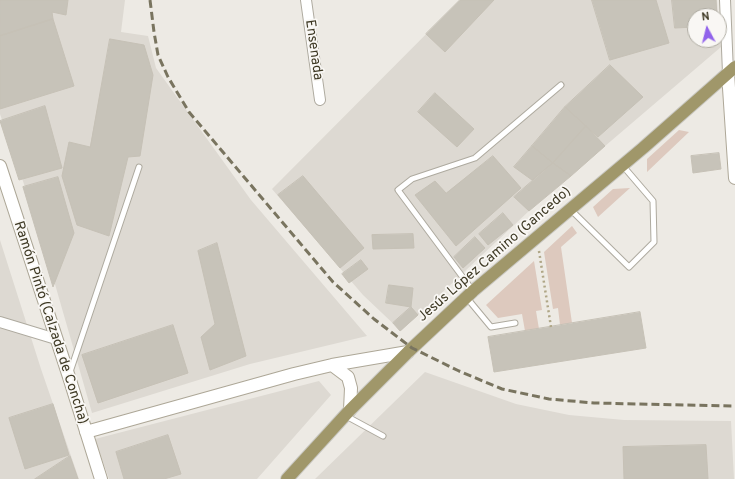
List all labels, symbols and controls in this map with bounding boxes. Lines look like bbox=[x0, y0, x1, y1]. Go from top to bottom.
north arrow bbox=[687, 8, 727, 48]
text: N bbox=[701, 10, 710, 25]
street label: Ensenada bbox=[300, 19, 326, 81]
street label: Jesús López Camino (Gancedo) bbox=[415, 184, 575, 326]
street label: Ramón Pintó (Calzada de Concha) bbox=[9, 219, 91, 427]

